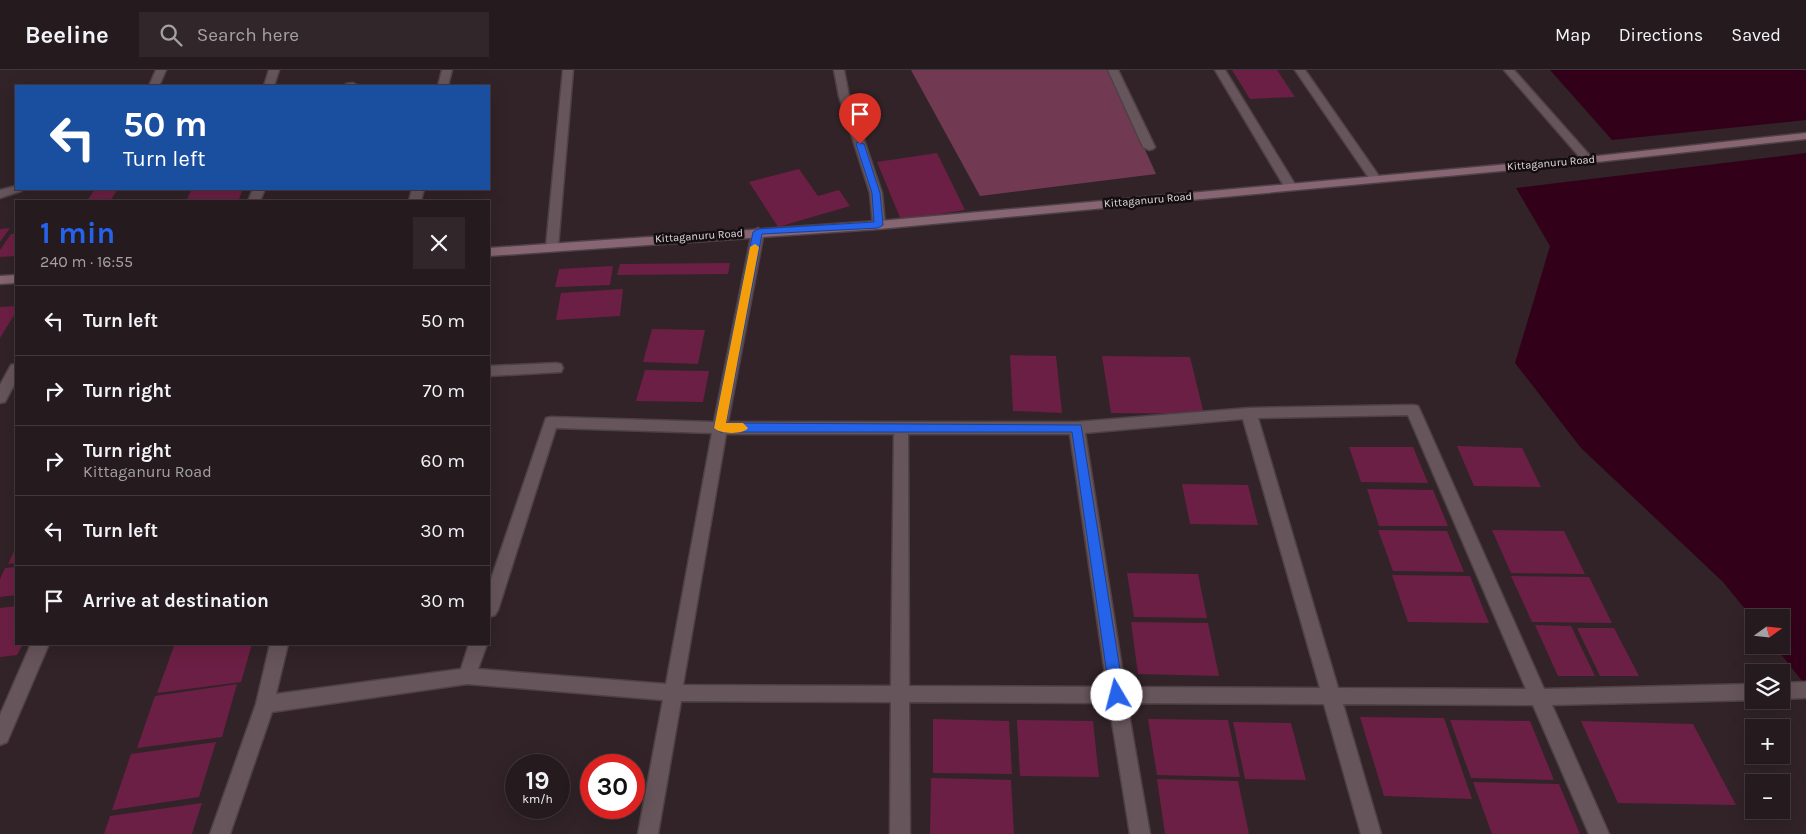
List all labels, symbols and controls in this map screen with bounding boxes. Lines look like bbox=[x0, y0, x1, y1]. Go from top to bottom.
search box bbox=[139, 12, 489, 57]
text: Beeline bbox=[25, 21, 109, 49]
icon: search bbox=[157, 21, 185, 49]
text: Search here bbox=[197, 24, 299, 46]
text: Map bbox=[1555, 24, 1591, 46]
text: Directions bbox=[1619, 24, 1703, 46]
text: Saved bbox=[1731, 24, 1781, 46]
pin bbox=[839, 93, 881, 144]
icon: arrive bbox=[846, 100, 874, 128]
text: 50 m bbox=[123, 104, 208, 145]
icon: left bbox=[40, 105, 105, 170]
text: Turn left bbox=[123, 146, 206, 172]
street label: Kittaganuru Road bbox=[1506, 153, 1596, 173]
street label: Kittaganuru Road bbox=[1103, 190, 1193, 210]
text: 1 min bbox=[40, 215, 115, 251]
button: close bbox=[413, 217, 465, 269]
street label: Kittaganuru Road bbox=[654, 226, 744, 246]
text: 240 m · 16:55 bbox=[40, 252, 133, 271]
icon: left bbox=[40, 307, 68, 335]
text: Turn left bbox=[83, 310, 158, 332]
text: 50 m bbox=[421, 310, 465, 332]
icon: right bbox=[40, 377, 68, 405]
text: Turn right bbox=[83, 380, 172, 402]
text: 70 m bbox=[423, 380, 465, 402]
text: Turn right bbox=[83, 440, 172, 462]
icon: right bbox=[40, 447, 68, 475]
text: 60 m bbox=[421, 450, 465, 472]
text: Kittaganuru Road bbox=[83, 462, 212, 481]
icon: left bbox=[40, 517, 68, 545]
text: Turn left bbox=[83, 520, 158, 542]
text: 30 m bbox=[420, 520, 465, 542]
icon: arrive bbox=[40, 587, 68, 615]
text: Arrive at destination bbox=[83, 590, 269, 612]
text: 30 m bbox=[420, 590, 465, 612]
north arrow bbox=[1745, 609, 1790, 654]
map controls bbox=[1745, 609, 1790, 819]
button: layers bbox=[1745, 664, 1790, 709]
position arrow bbox=[1090, 668, 1142, 720]
button: + bbox=[1745, 719, 1790, 764]
speed limit sign: 30 bbox=[580, 754, 645, 819]
text: 19 bbox=[525, 766, 550, 795]
button: − bbox=[1745, 774, 1790, 819]
text: km/h bbox=[522, 792, 553, 806]

